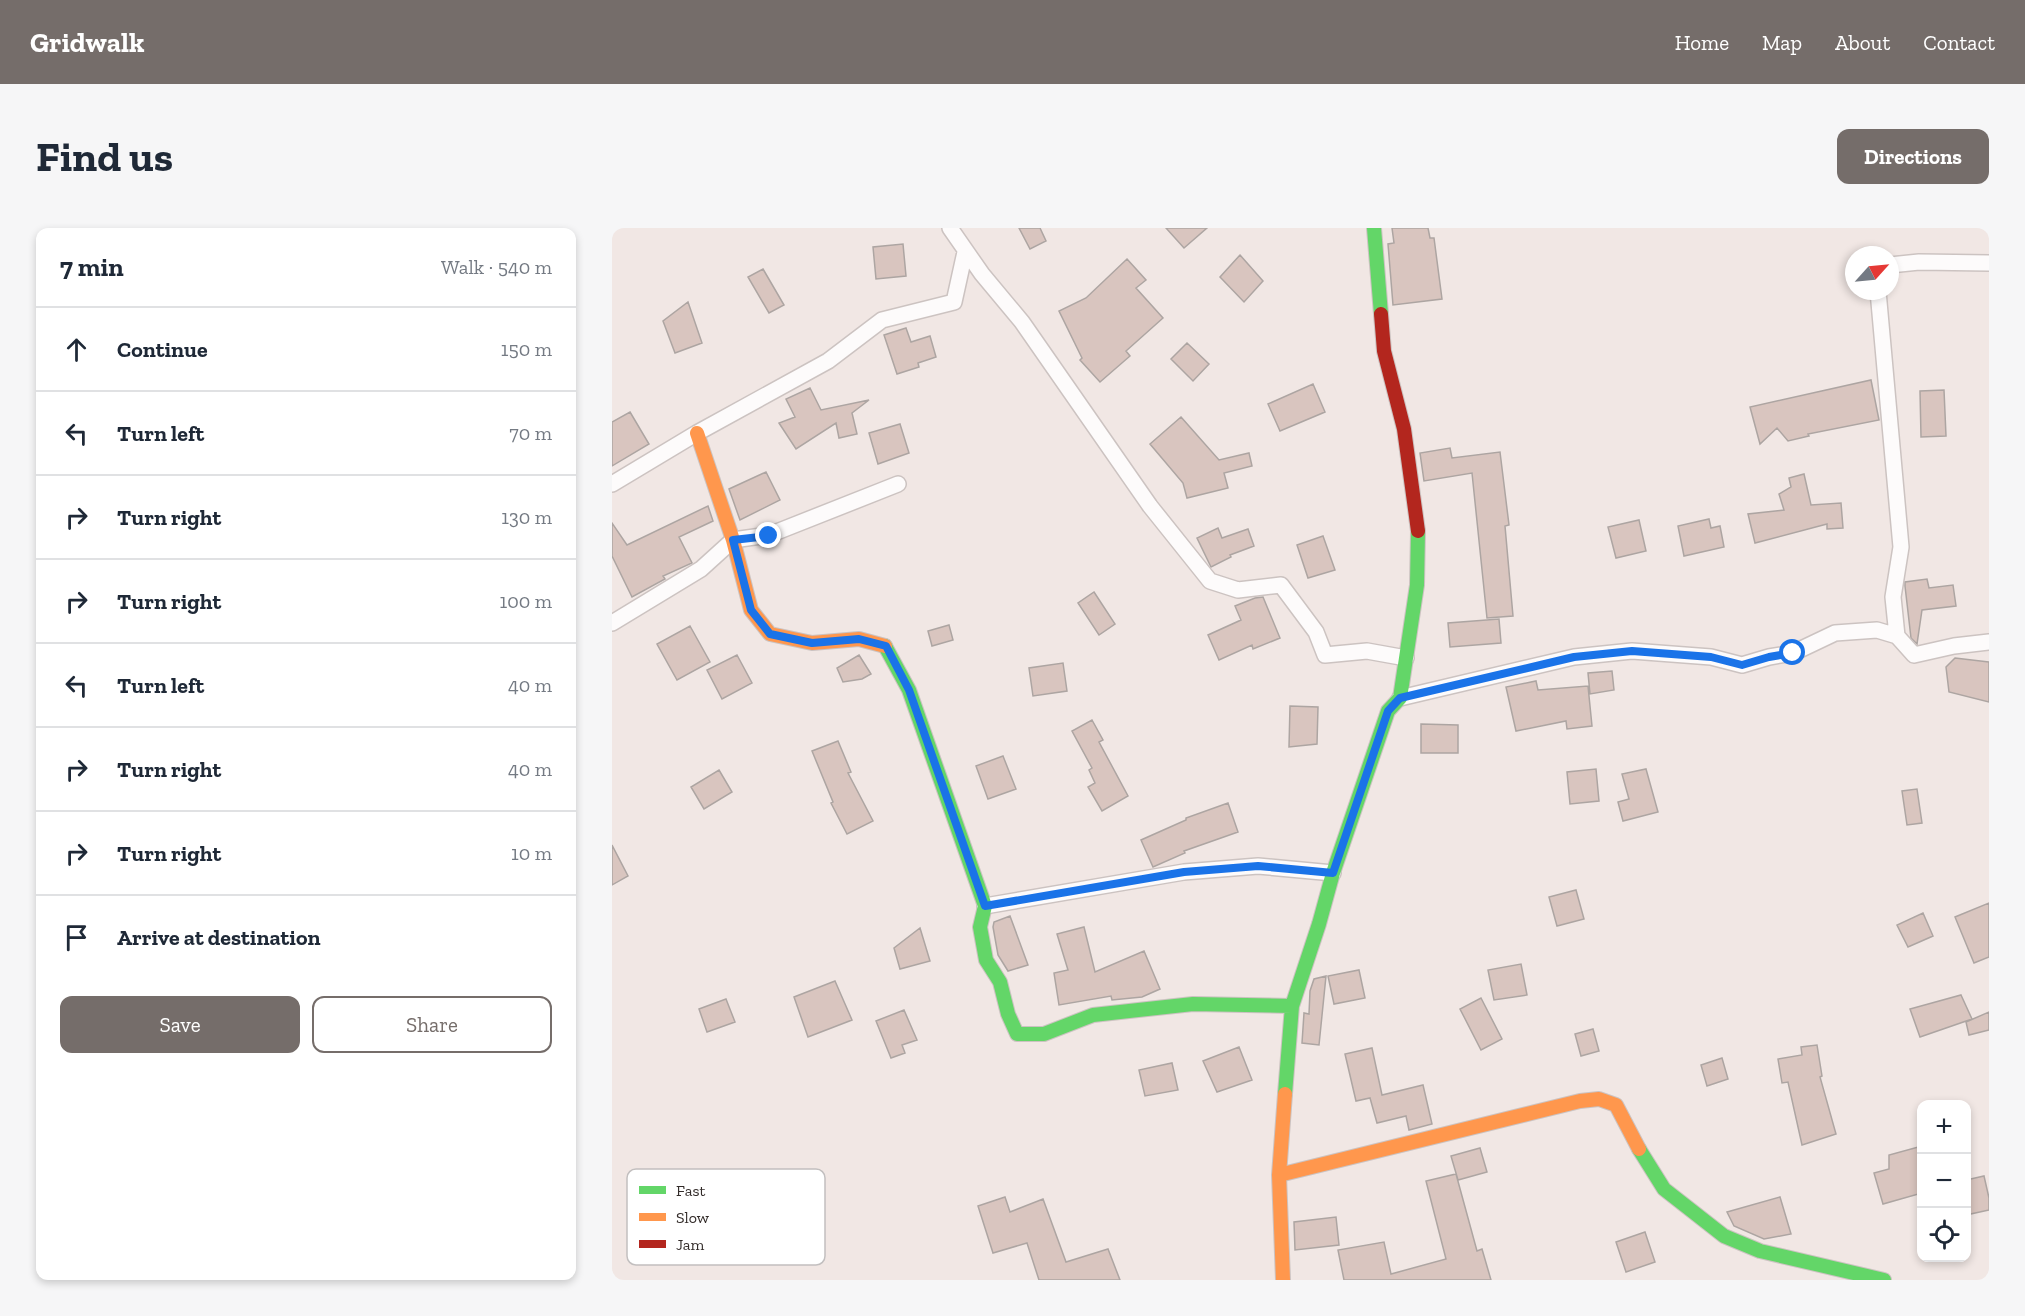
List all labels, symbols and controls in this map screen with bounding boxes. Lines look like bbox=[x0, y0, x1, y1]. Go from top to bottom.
text: Gridwalk bbox=[30, 26, 144, 59]
text: Home bbox=[1675, 30, 1729, 55]
text: Map bbox=[1762, 30, 1802, 55]
text: About bbox=[1835, 30, 1890, 55]
text: Contact bbox=[1923, 30, 1995, 55]
button: Directions bbox=[1837, 129, 1989, 184]
text: Find us bbox=[36, 131, 173, 182]
north arrow bbox=[1845, 246, 1899, 300]
text: 7 min bbox=[60, 251, 124, 283]
text: Walk · 540 m bbox=[441, 255, 552, 279]
icon: ahead bbox=[60, 333, 93, 366]
text: Continue bbox=[117, 336, 208, 363]
text: 150 m bbox=[501, 337, 552, 361]
icon: left bbox=[60, 417, 93, 450]
text: Turn left bbox=[117, 420, 204, 447]
text: 70 m bbox=[509, 421, 552, 445]
icon: right bbox=[60, 501, 93, 534]
text: Turn right bbox=[117, 504, 221, 531]
text: 130 m bbox=[501, 505, 552, 529]
route end bbox=[755, 522, 781, 548]
icon: right bbox=[60, 585, 93, 618]
text: Turn right bbox=[117, 588, 221, 615]
text: 100 m bbox=[499, 589, 552, 613]
route start bbox=[1779, 639, 1805, 665]
icon: left bbox=[60, 669, 93, 702]
text: Turn left bbox=[117, 672, 204, 699]
text: 40 m bbox=[508, 673, 552, 697]
icon: right bbox=[60, 753, 93, 786]
text: Turn right bbox=[117, 756, 221, 783]
text: 40 m bbox=[508, 757, 552, 781]
icon: right bbox=[60, 837, 93, 870]
text: Turn right bbox=[117, 840, 221, 867]
text: 10 m bbox=[511, 841, 552, 865]
icon: arrive bbox=[60, 921, 93, 954]
text: Arrive at destination bbox=[117, 924, 320, 951]
button: Save bbox=[60, 996, 300, 1053]
button: Share bbox=[312, 996, 552, 1053]
map controls bbox=[1917, 1100, 1971, 1262]
button: + bbox=[1917, 1100, 1971, 1154]
button: − bbox=[1917, 1154, 1971, 1208]
legend bbox=[627, 1169, 825, 1265]
text: Fast bbox=[676, 1181, 705, 1200]
text: Slow bbox=[676, 1208, 710, 1227]
button: locate bbox=[1917, 1208, 1971, 1262]
text: Jam bbox=[676, 1235, 705, 1254]

